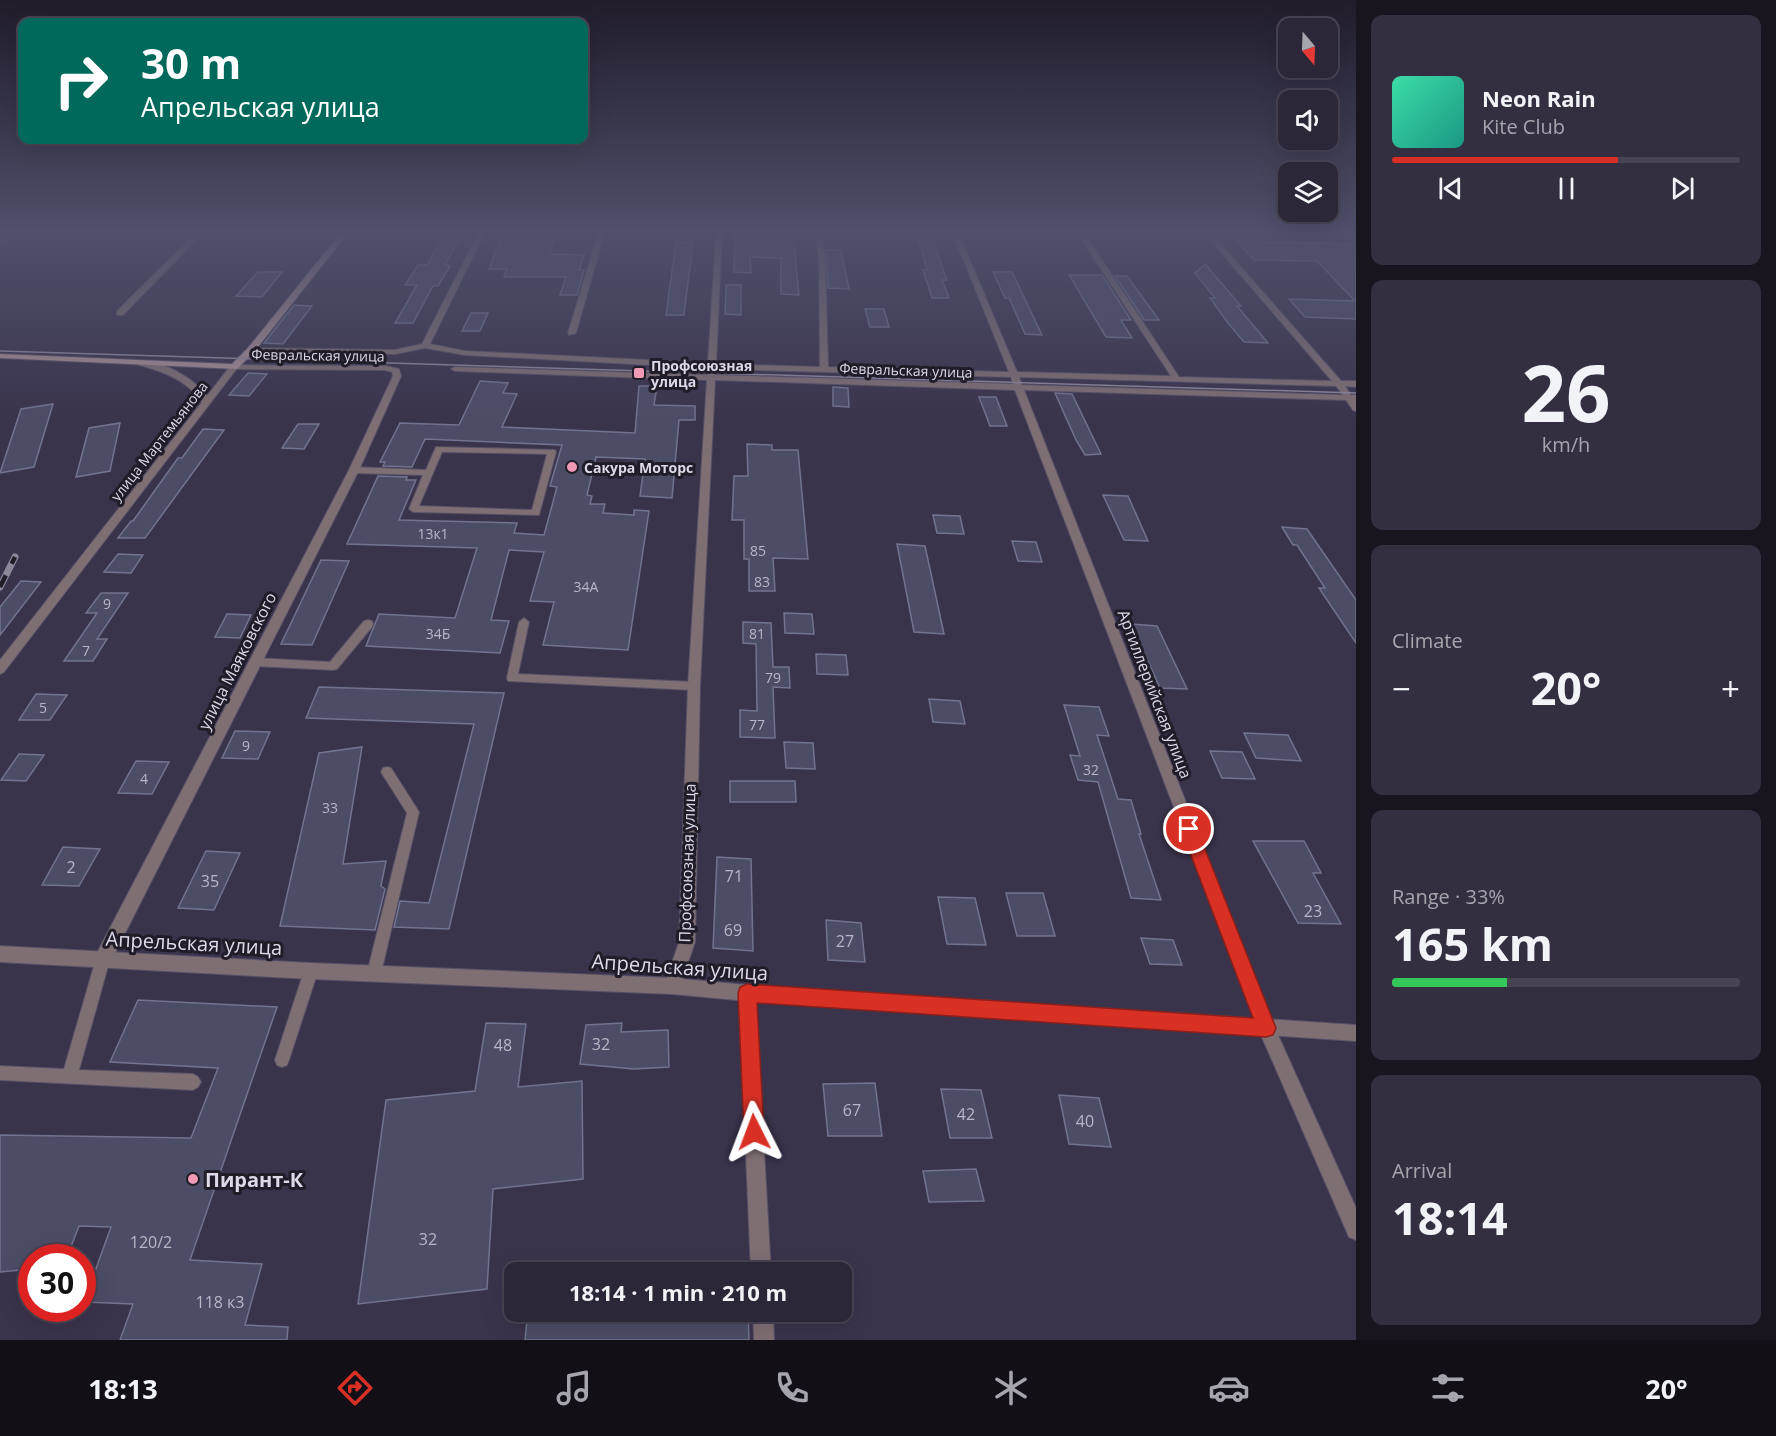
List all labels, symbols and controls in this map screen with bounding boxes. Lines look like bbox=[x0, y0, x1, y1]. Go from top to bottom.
north arrow bbox=[1278, 18, 1338, 78]
map controls bbox=[1278, 18, 1338, 222]
text: 30 m bbox=[141, 34, 241, 91]
icon: right bbox=[42, 42, 120, 120]
text: Neon Rain bbox=[1482, 83, 1596, 113]
text: Апрельская улица bbox=[141, 88, 380, 125]
button: sound bbox=[1278, 90, 1338, 150]
text: Kite Club bbox=[1482, 113, 1565, 140]
button: layers bbox=[1278, 162, 1338, 222]
icon: previous bbox=[1434, 172, 1467, 205]
icon: pause bbox=[1550, 172, 1583, 205]
icon: next bbox=[1666, 172, 1699, 205]
text: 26 bbox=[1521, 339, 1611, 445]
street label: Февральская улица bbox=[251, 344, 385, 366]
place label: Профсоюзная улица bbox=[651, 356, 752, 391]
street label: Февральская улица bbox=[839, 358, 973, 382]
marker: Профсоюзная улица bbox=[632, 366, 646, 380]
street label: улица Мартемьянова bbox=[106, 377, 212, 505]
text: km/h bbox=[1542, 431, 1590, 458]
place label: Сакура Моторс bbox=[584, 458, 693, 477]
marker: Сакура Моторс bbox=[565, 460, 579, 474]
house number: 13к1 bbox=[417, 524, 449, 543]
house number: 85 bbox=[750, 541, 766, 560]
house number: 83 bbox=[754, 572, 770, 591]
house number: 34А bbox=[574, 577, 599, 596]
street label: улица Маяковского bbox=[193, 588, 281, 734]
house number: 9 bbox=[103, 594, 111, 613]
street label: Артиллерийская улица bbox=[1113, 606, 1197, 782]
house number: 34Б bbox=[426, 624, 450, 643]
house number: 81 bbox=[749, 624, 765, 643]
text: Climate bbox=[1392, 627, 1463, 654]
house number: 7 bbox=[82, 641, 90, 660]
text: 20° bbox=[1531, 657, 1601, 718]
text: − bbox=[1392, 666, 1411, 711]
text: + bbox=[1721, 666, 1740, 711]
house number: 79 bbox=[765, 668, 781, 687]
house number: 5 bbox=[39, 698, 47, 717]
house number: 77 bbox=[749, 715, 765, 734]
house number: 9 bbox=[242, 736, 250, 755]
house number: 32 bbox=[1083, 760, 1099, 779]
house number: 4 bbox=[140, 769, 148, 788]
street label: Профсоюзная улица bbox=[673, 783, 701, 943]
house number: 33 bbox=[322, 798, 338, 817]
pin bbox=[1163, 803, 1214, 854]
icon: arrive bbox=[1172, 812, 1205, 845]
house number: 2 bbox=[66, 856, 76, 878]
house number: 71 bbox=[725, 865, 743, 887]
house number: 35 bbox=[201, 870, 219, 892]
text: Range · 33% bbox=[1392, 883, 1505, 910]
house number: 23 bbox=[1304, 900, 1322, 922]
text: 165 km bbox=[1392, 913, 1553, 974]
house number: 69 bbox=[724, 919, 742, 941]
street label: Апрельская улица bbox=[105, 925, 283, 961]
house number: 27 bbox=[836, 930, 854, 952]
street label: Апрельская улица bbox=[591, 947, 769, 987]
house number: 32 bbox=[592, 1033, 610, 1055]
house number: 48 bbox=[494, 1034, 512, 1056]
house number: 67 bbox=[843, 1099, 861, 1121]
position arrow bbox=[722, 1100, 786, 1164]
house number: 42 bbox=[957, 1103, 975, 1125]
house number: 40 bbox=[1076, 1110, 1094, 1132]
text: Arrival bbox=[1392, 1157, 1452, 1184]
place label: Пирант-К bbox=[205, 1166, 304, 1193]
marker: Пирант-К bbox=[186, 1172, 200, 1186]
text: 18:14 bbox=[1392, 1187, 1508, 1248]
house number: 32 bbox=[419, 1228, 437, 1250]
house number: 120/2 bbox=[130, 1231, 172, 1253]
speed limit sign: 30 bbox=[18, 1244, 96, 1322]
text: 18:14 · 1 min · 210 m bbox=[569, 1277, 787, 1307]
house number: 118 к3 bbox=[195, 1291, 245, 1313]
icon: directions bbox=[334, 1367, 376, 1409]
icon: music bbox=[553, 1367, 595, 1409]
icon: phone bbox=[771, 1367, 813, 1409]
icon: climate bbox=[990, 1367, 1032, 1409]
icon: car bbox=[1208, 1367, 1250, 1409]
icon: filters bbox=[1427, 1367, 1469, 1409]
text: 18:13 bbox=[88, 1370, 158, 1407]
text: 20° bbox=[1645, 1370, 1688, 1407]

